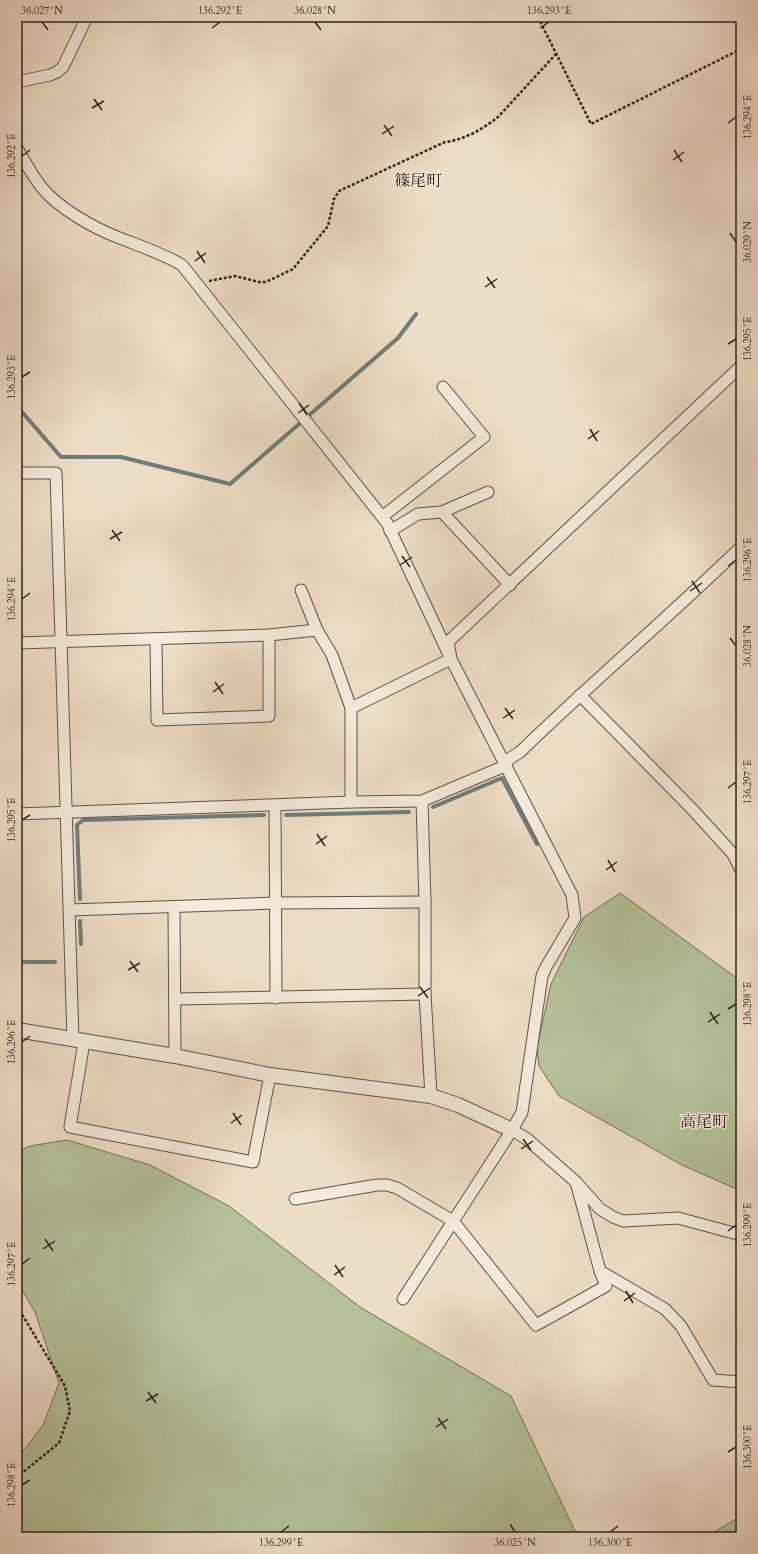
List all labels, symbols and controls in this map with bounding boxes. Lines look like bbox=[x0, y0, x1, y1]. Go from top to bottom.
text: 36.027°N bbox=[21, 4, 63, 18]
text: 136.292°E bbox=[198, 4, 242, 18]
text: 36.028°N bbox=[294, 4, 336, 18]
text: 136.293°E bbox=[527, 4, 571, 18]
text: 136.294°E bbox=[741, 95, 755, 139]
text: 136.292°E bbox=[5, 134, 19, 178]
district label: 篠尾町 bbox=[394, 170, 442, 192]
text: 36.029°N bbox=[741, 221, 755, 263]
text: 136.295°E bbox=[741, 317, 755, 361]
text: 136.293°E bbox=[5, 355, 19, 399]
text: 136.296°E bbox=[741, 538, 755, 582]
text: 136.294°E bbox=[5, 577, 19, 621]
text: 36.028°N bbox=[741, 625, 755, 667]
text: 136.297°E bbox=[741, 760, 755, 804]
text: 136.295°E bbox=[5, 798, 19, 842]
text: 136.298°E bbox=[741, 982, 755, 1026]
text: 136.296°E bbox=[5, 1020, 19, 1064]
district label: 高尾町 bbox=[680, 1111, 728, 1133]
text: 136.299°E bbox=[741, 1203, 755, 1247]
text: 136.297°E bbox=[5, 1242, 19, 1286]
text: 136.300°E bbox=[741, 1425, 755, 1469]
text: 136.298°E bbox=[5, 1463, 19, 1507]
text: 136.299°E bbox=[259, 1536, 303, 1550]
text: 36.025°N bbox=[494, 1536, 536, 1550]
text: 136.300°E bbox=[588, 1536, 632, 1550]

